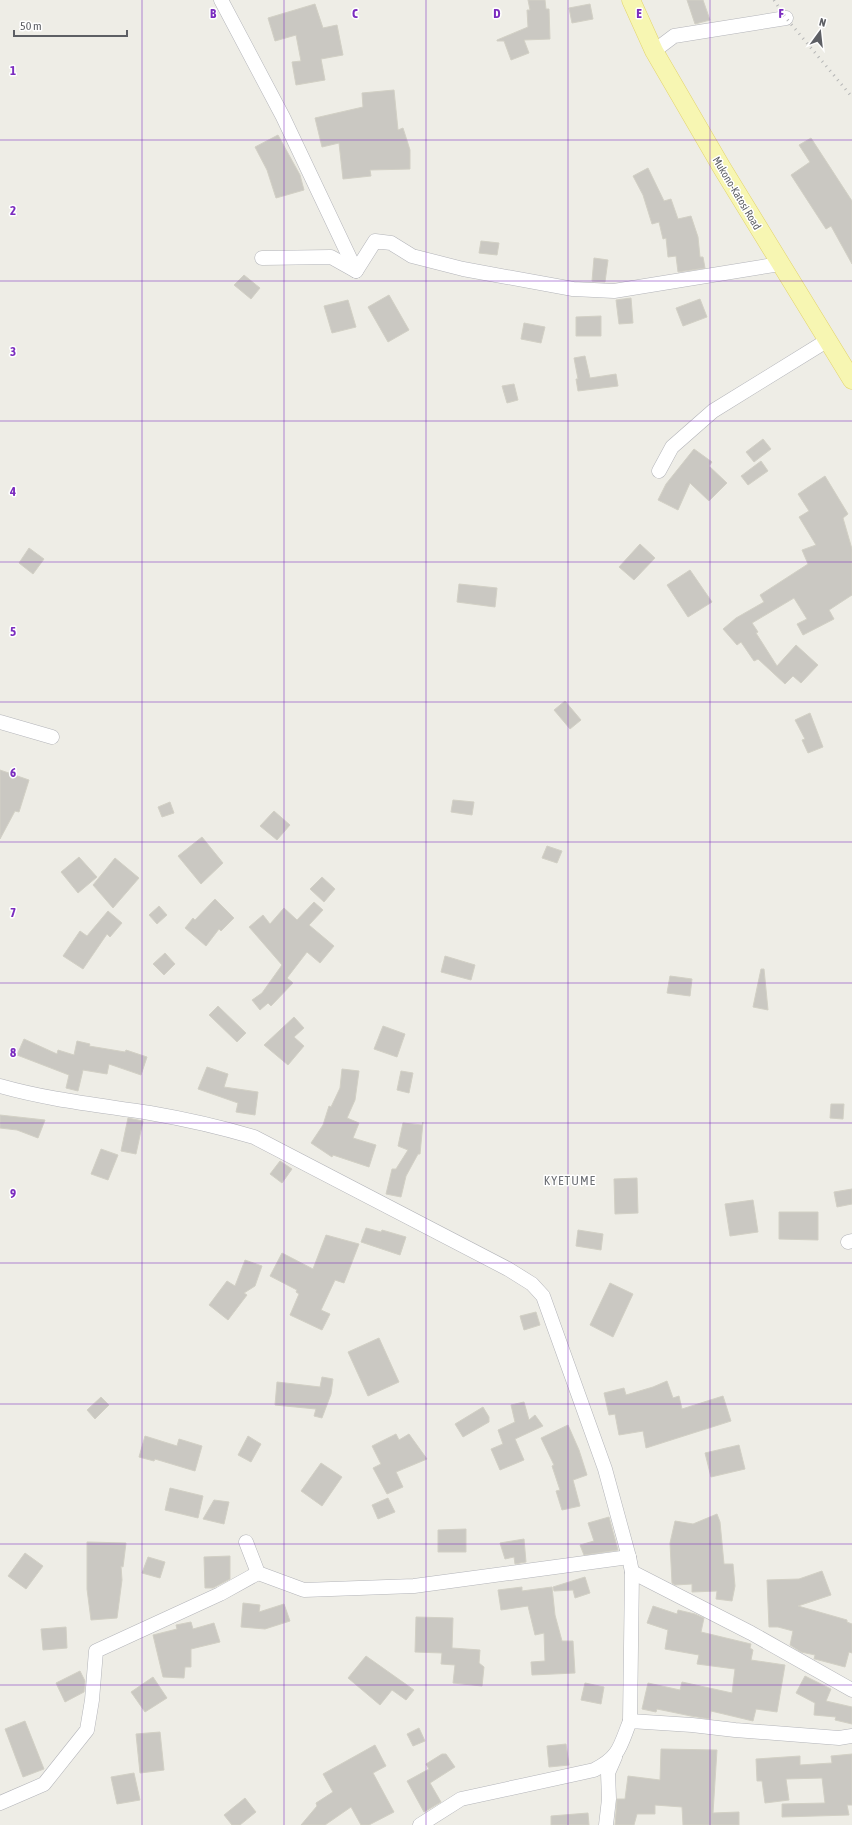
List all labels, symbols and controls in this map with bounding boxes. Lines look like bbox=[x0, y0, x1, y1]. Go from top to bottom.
text: B bbox=[210, 6, 217, 21]
text: C bbox=[352, 6, 358, 21]
text: D bbox=[493, 6, 501, 21]
text: E bbox=[636, 6, 642, 21]
text: F bbox=[778, 6, 784, 21]
scale bar bbox=[14, 12, 127, 38]
north arrow bbox=[800, 12, 840, 52]
text: N bbox=[818, 16, 827, 29]
text: 50 m bbox=[20, 19, 42, 33]
text: 1 bbox=[10, 63, 16, 78]
street label: Mukono-Katosi Road bbox=[710, 154, 764, 232]
text: 2 bbox=[10, 203, 16, 218]
text: 3 bbox=[10, 344, 16, 359]
text: 4 bbox=[9, 484, 16, 499]
text: 5 bbox=[10, 624, 16, 639]
text: 6 bbox=[10, 765, 16, 780]
text: 7 bbox=[10, 905, 16, 920]
text: 8 bbox=[10, 1045, 16, 1060]
district label: KYETUME bbox=[544, 1173, 596, 1188]
text: 9 bbox=[10, 1186, 16, 1201]

